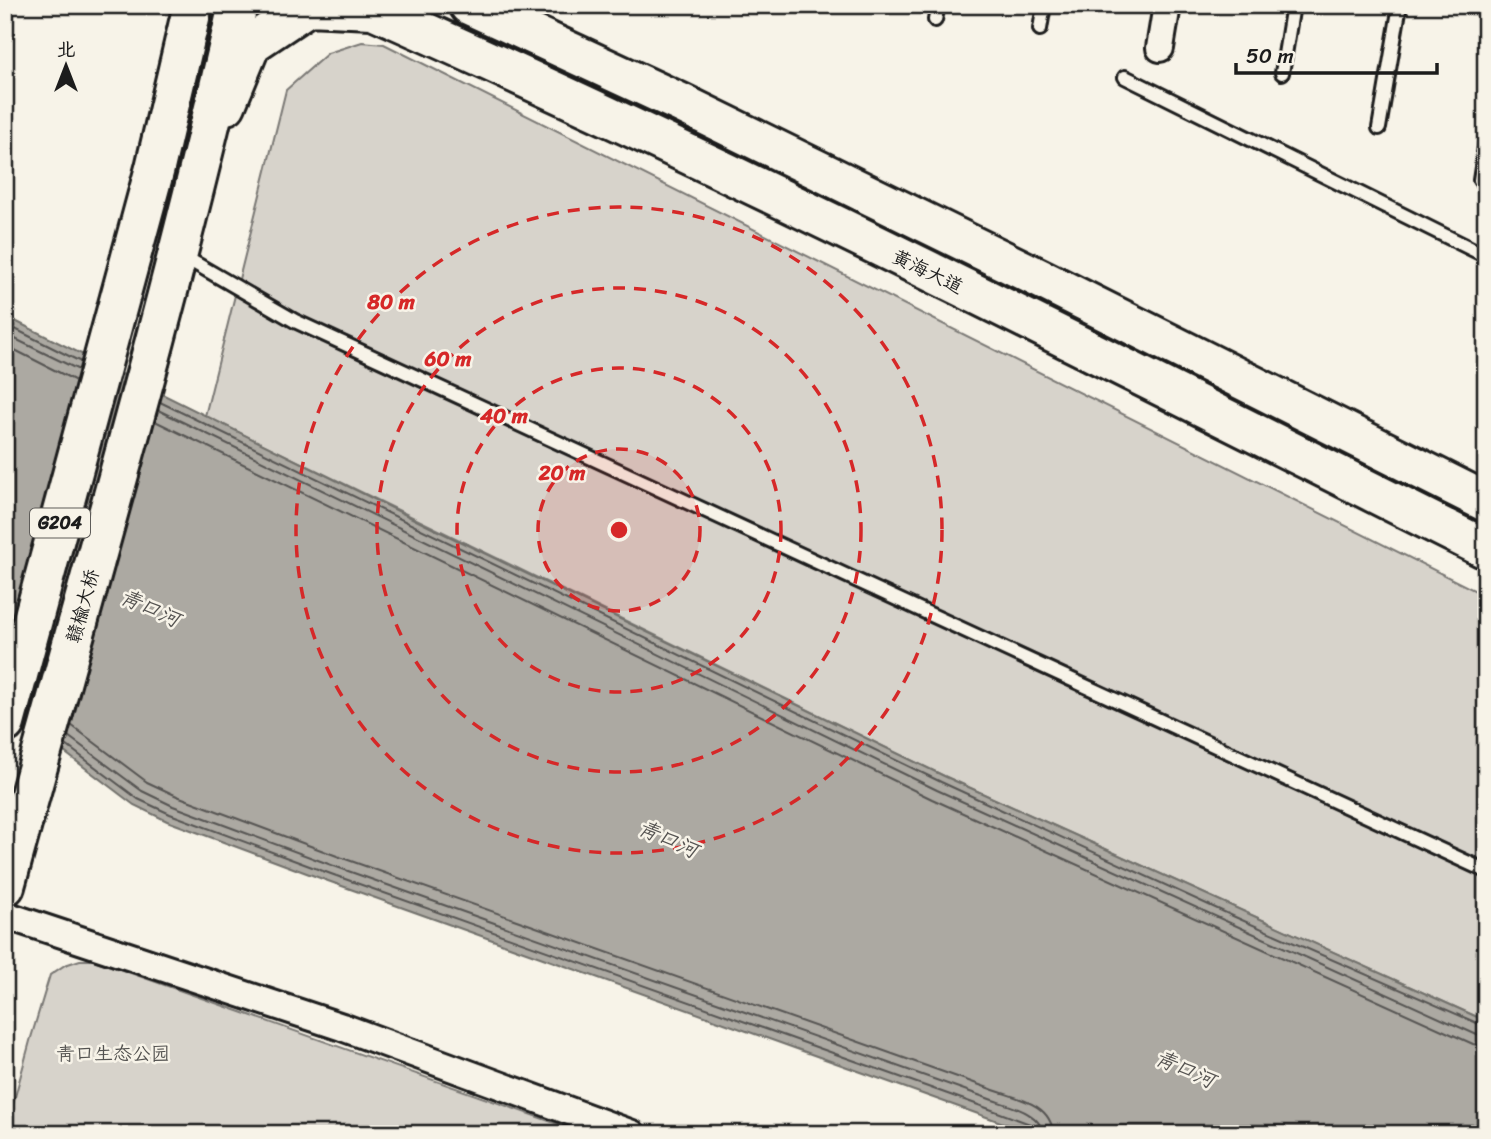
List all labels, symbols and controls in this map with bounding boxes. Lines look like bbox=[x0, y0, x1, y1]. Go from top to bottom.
north arrow bbox=[32, 32, 102, 102]
scale bar bbox=[1236, 32, 1437, 76]
text: 北 bbox=[56, 33, 76, 66]
text: 50 m bbox=[1246, 37, 1294, 75]
street label: 黄海大道 bbox=[886, 240, 969, 303]
text: 80 m bbox=[366, 283, 416, 321]
text: 60 m bbox=[424, 340, 472, 378]
text: 40 m bbox=[479, 397, 529, 435]
text: 20 m bbox=[538, 454, 586, 492]
road number: G204 bbox=[30, 508, 90, 538]
centre of rings bbox=[607, 518, 631, 542]
street label: 赣榆大桥 bbox=[57, 565, 108, 647]
water label: 青口河 bbox=[113, 578, 189, 639]
water label: 青口河 bbox=[631, 809, 707, 870]
park label: 青口生态公园 bbox=[56, 1037, 170, 1070]
water label: 青口河 bbox=[1148, 1039, 1224, 1100]

